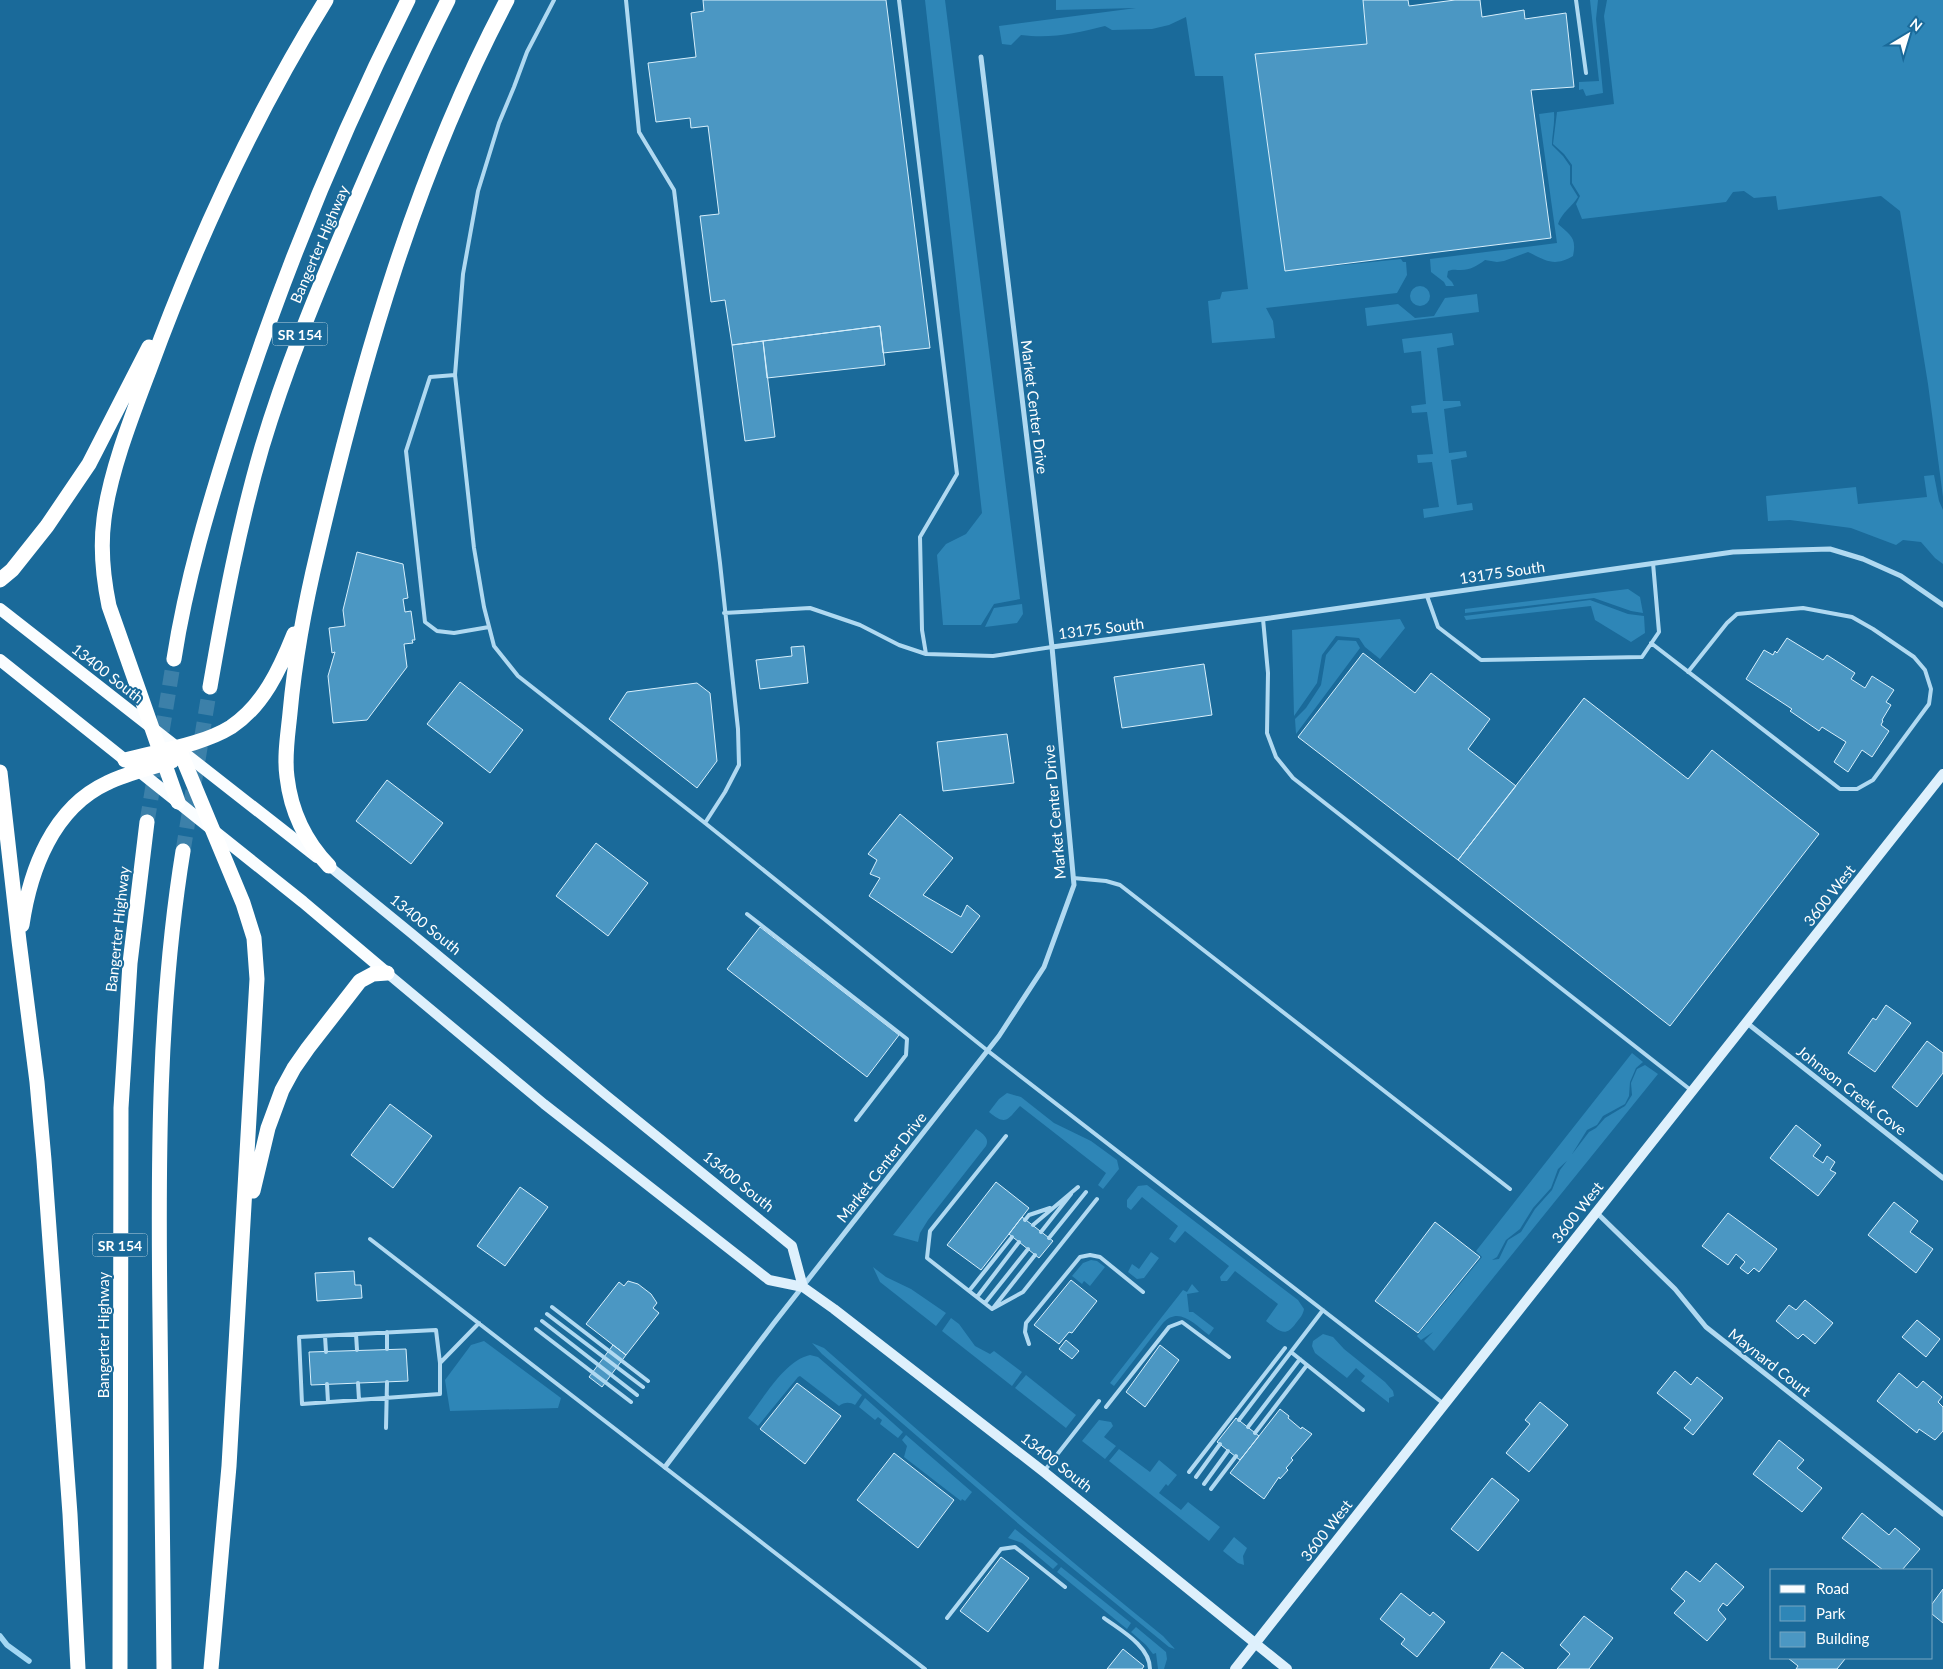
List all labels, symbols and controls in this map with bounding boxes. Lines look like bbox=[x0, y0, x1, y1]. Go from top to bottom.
north arrow bbox=[1883, 10, 1933, 60]
text: N bbox=[1907, 14, 1926, 34]
street label: Bangerter Highway bbox=[286, 182, 352, 306]
road number: SR 154 bbox=[272, 322, 328, 346]
street label: Market Center Drive bbox=[1018, 339, 1052, 475]
street label: 13175 South bbox=[1458, 557, 1546, 587]
street label: 13175 South bbox=[1057, 614, 1145, 642]
street label: 13400 South bbox=[69, 639, 147, 707]
street label: Market Center Drive bbox=[1039, 744, 1069, 880]
street label: 3600 West bbox=[1799, 860, 1859, 929]
street label: Bangerter Highway bbox=[101, 865, 133, 993]
street label: 13400 South bbox=[387, 890, 465, 958]
street label: Johnson Creek Cove bbox=[1793, 1041, 1911, 1139]
street label: Market Center Drive bbox=[832, 1108, 930, 1226]
street label: 13400 South bbox=[700, 1147, 778, 1215]
street label: 3600 West bbox=[1547, 1177, 1607, 1246]
road number: SR 154 bbox=[92, 1234, 148, 1256]
street label: Bangerter Highway bbox=[94, 1271, 112, 1398]
street label: Maynard Court bbox=[1725, 1324, 1815, 1400]
street label: 13400 South bbox=[1018, 1428, 1096, 1496]
street label: 3600 West bbox=[1296, 1495, 1356, 1564]
legend bbox=[1770, 1569, 1933, 1659]
text: Road bbox=[1816, 1579, 1849, 1597]
text: Park bbox=[1816, 1604, 1846, 1622]
text: Building bbox=[1816, 1629, 1869, 1647]

